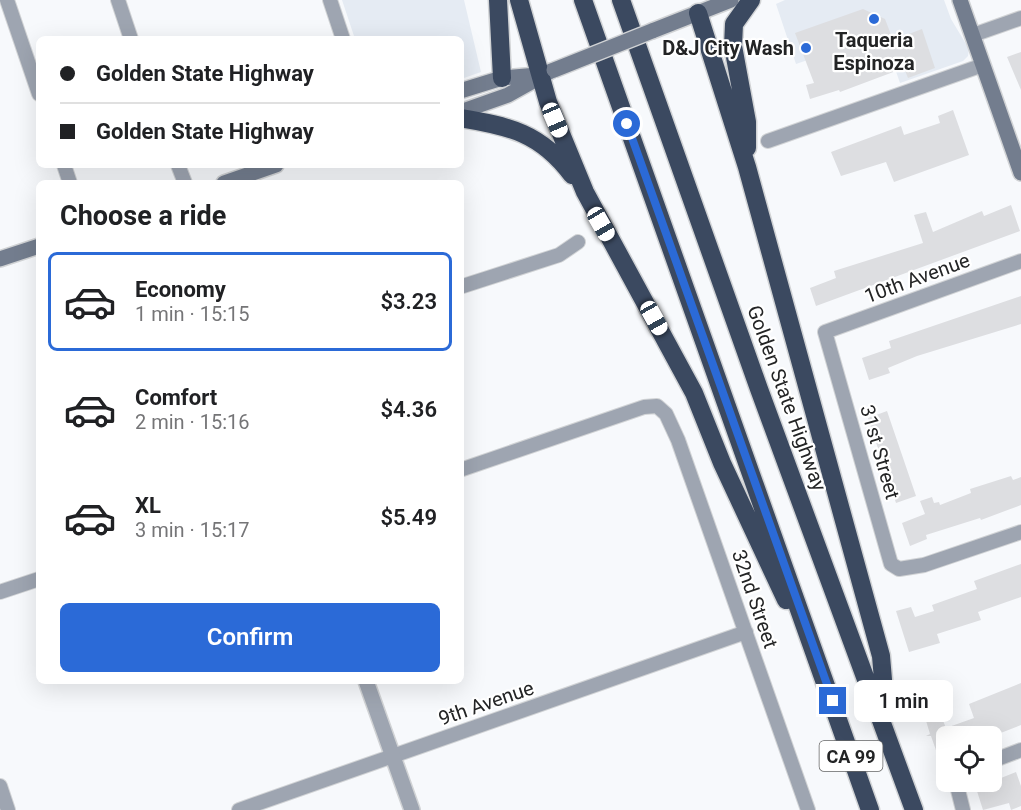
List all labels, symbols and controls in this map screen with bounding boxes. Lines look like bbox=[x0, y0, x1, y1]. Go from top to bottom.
marker: Taqueria Espinoza bbox=[867, 12, 881, 26]
place label: Taqueria Espinoza bbox=[833, 28, 915, 75]
place label: D&J City Wash bbox=[662, 36, 794, 60]
marker: D&J City Wash bbox=[799, 41, 813, 55]
text: Golden State Highway bbox=[96, 61, 314, 86]
car bbox=[540, 100, 570, 140]
route start bbox=[613, 110, 640, 137]
text: Golden State Highway bbox=[96, 119, 314, 144]
text: Choose a ride bbox=[60, 200, 226, 232]
car bbox=[584, 204, 618, 244]
street label: 10th Avenue bbox=[861, 248, 973, 308]
icon: car bbox=[63, 275, 117, 329]
text: Economy bbox=[135, 277, 226, 302]
text: $3.23 bbox=[380, 289, 437, 314]
car bbox=[637, 298, 671, 338]
text: 1 min · 15:15 bbox=[135, 302, 250, 326]
street label: Golden State Highway bbox=[742, 302, 832, 495]
icon: car bbox=[63, 383, 117, 437]
text: Comfort bbox=[135, 385, 217, 410]
text: $4.36 bbox=[380, 397, 437, 422]
street label: 31st Street bbox=[855, 402, 905, 502]
text: 2 min · 15:16 bbox=[135, 410, 250, 434]
icon: car bbox=[63, 491, 117, 545]
text: XL bbox=[135, 493, 161, 518]
text: $5.49 bbox=[380, 505, 437, 530]
text: 3 min · 15:17 bbox=[135, 518, 250, 542]
street label: 32nd Street bbox=[727, 547, 783, 651]
button: Confirm bbox=[60, 603, 440, 672]
street label: 9th Avenue bbox=[435, 676, 537, 730]
callout: 1 min bbox=[854, 680, 953, 722]
route end bbox=[819, 687, 846, 714]
text: 1 min bbox=[878, 689, 929, 713]
map controls bbox=[936, 726, 1002, 792]
button: locate bbox=[936, 726, 1002, 792]
road number: CA 99 bbox=[820, 741, 882, 771]

